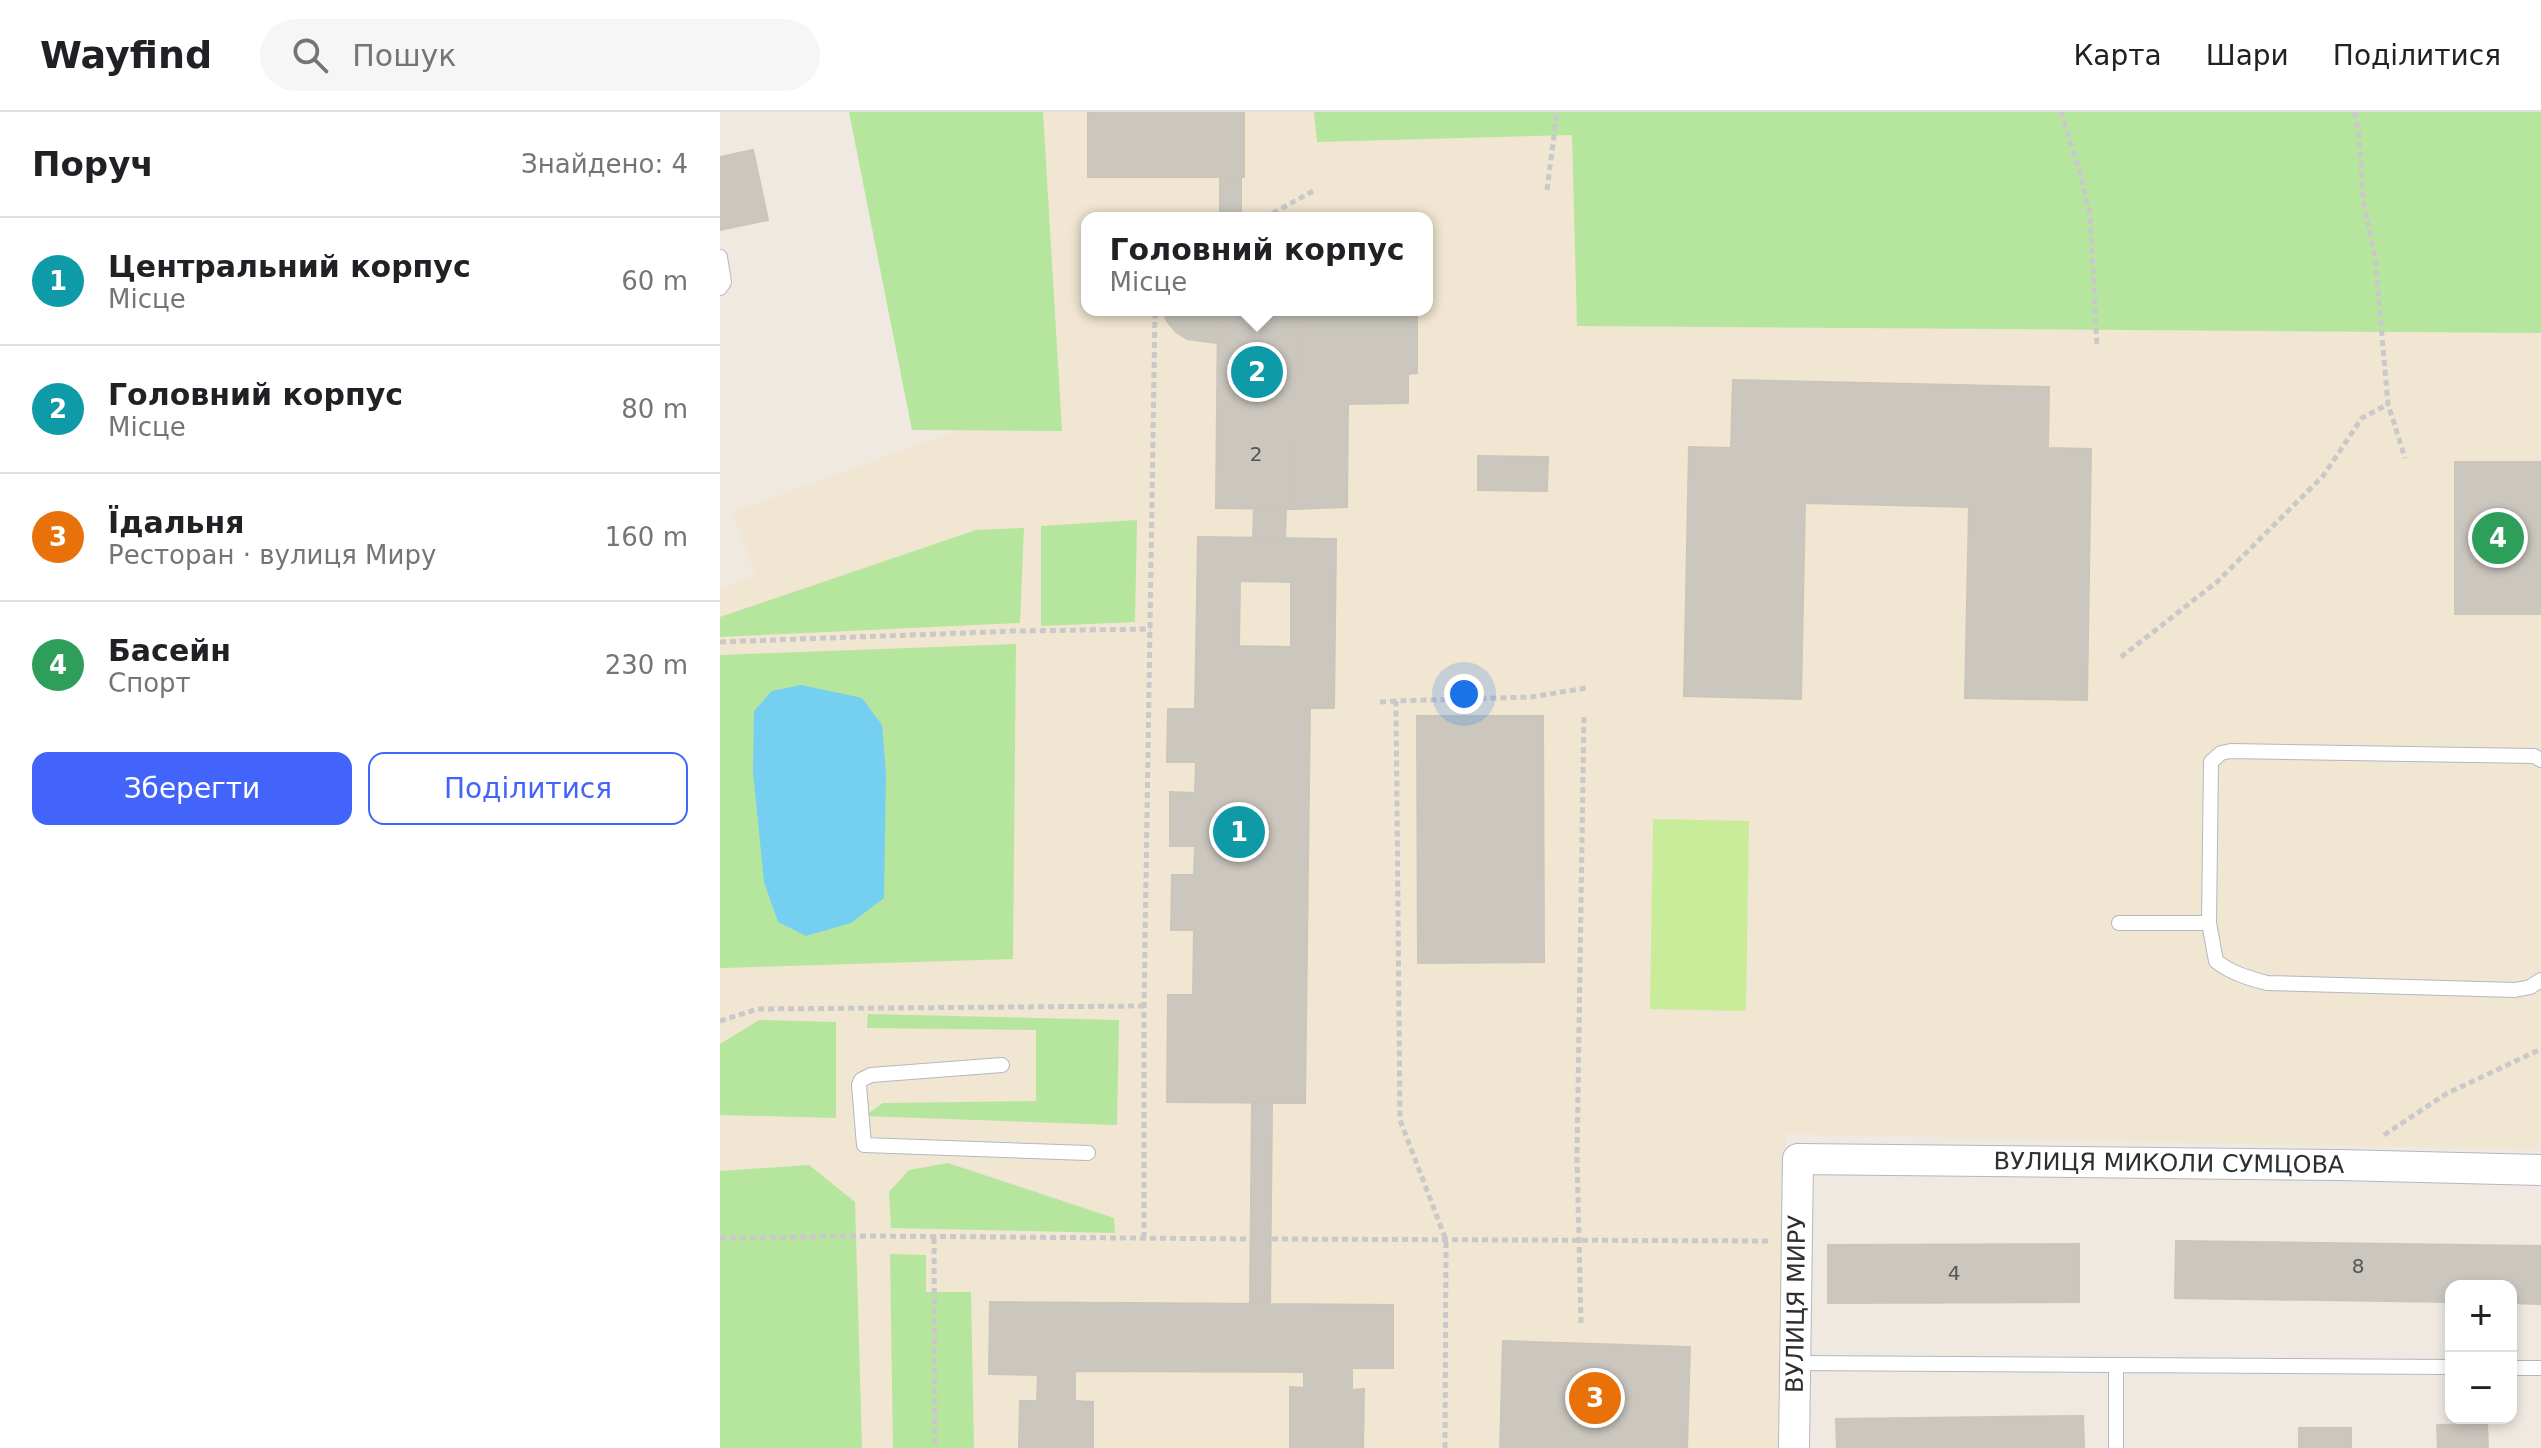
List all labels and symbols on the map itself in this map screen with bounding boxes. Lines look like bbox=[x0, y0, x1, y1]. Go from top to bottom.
pin: 2 bbox=[1231, 342, 1283, 402]
house number: 2 bbox=[1250, 442, 1262, 466]
pin: 4 bbox=[2472, 508, 2524, 568]
your location bbox=[1444, 674, 1484, 714]
pin: 1 bbox=[1213, 802, 1265, 862]
street label: ВУЛИЦЯ МИКОЛИ СУМЦОВА bbox=[1993, 1147, 2345, 1179]
street label: ВУЛИЦЯ МИРУ bbox=[1781, 1215, 1811, 1393]
house number: 8 bbox=[2352, 1254, 2364, 1278]
house number: 4 bbox=[1948, 1261, 1960, 1285]
pin: 3 bbox=[1569, 1368, 1621, 1428]

